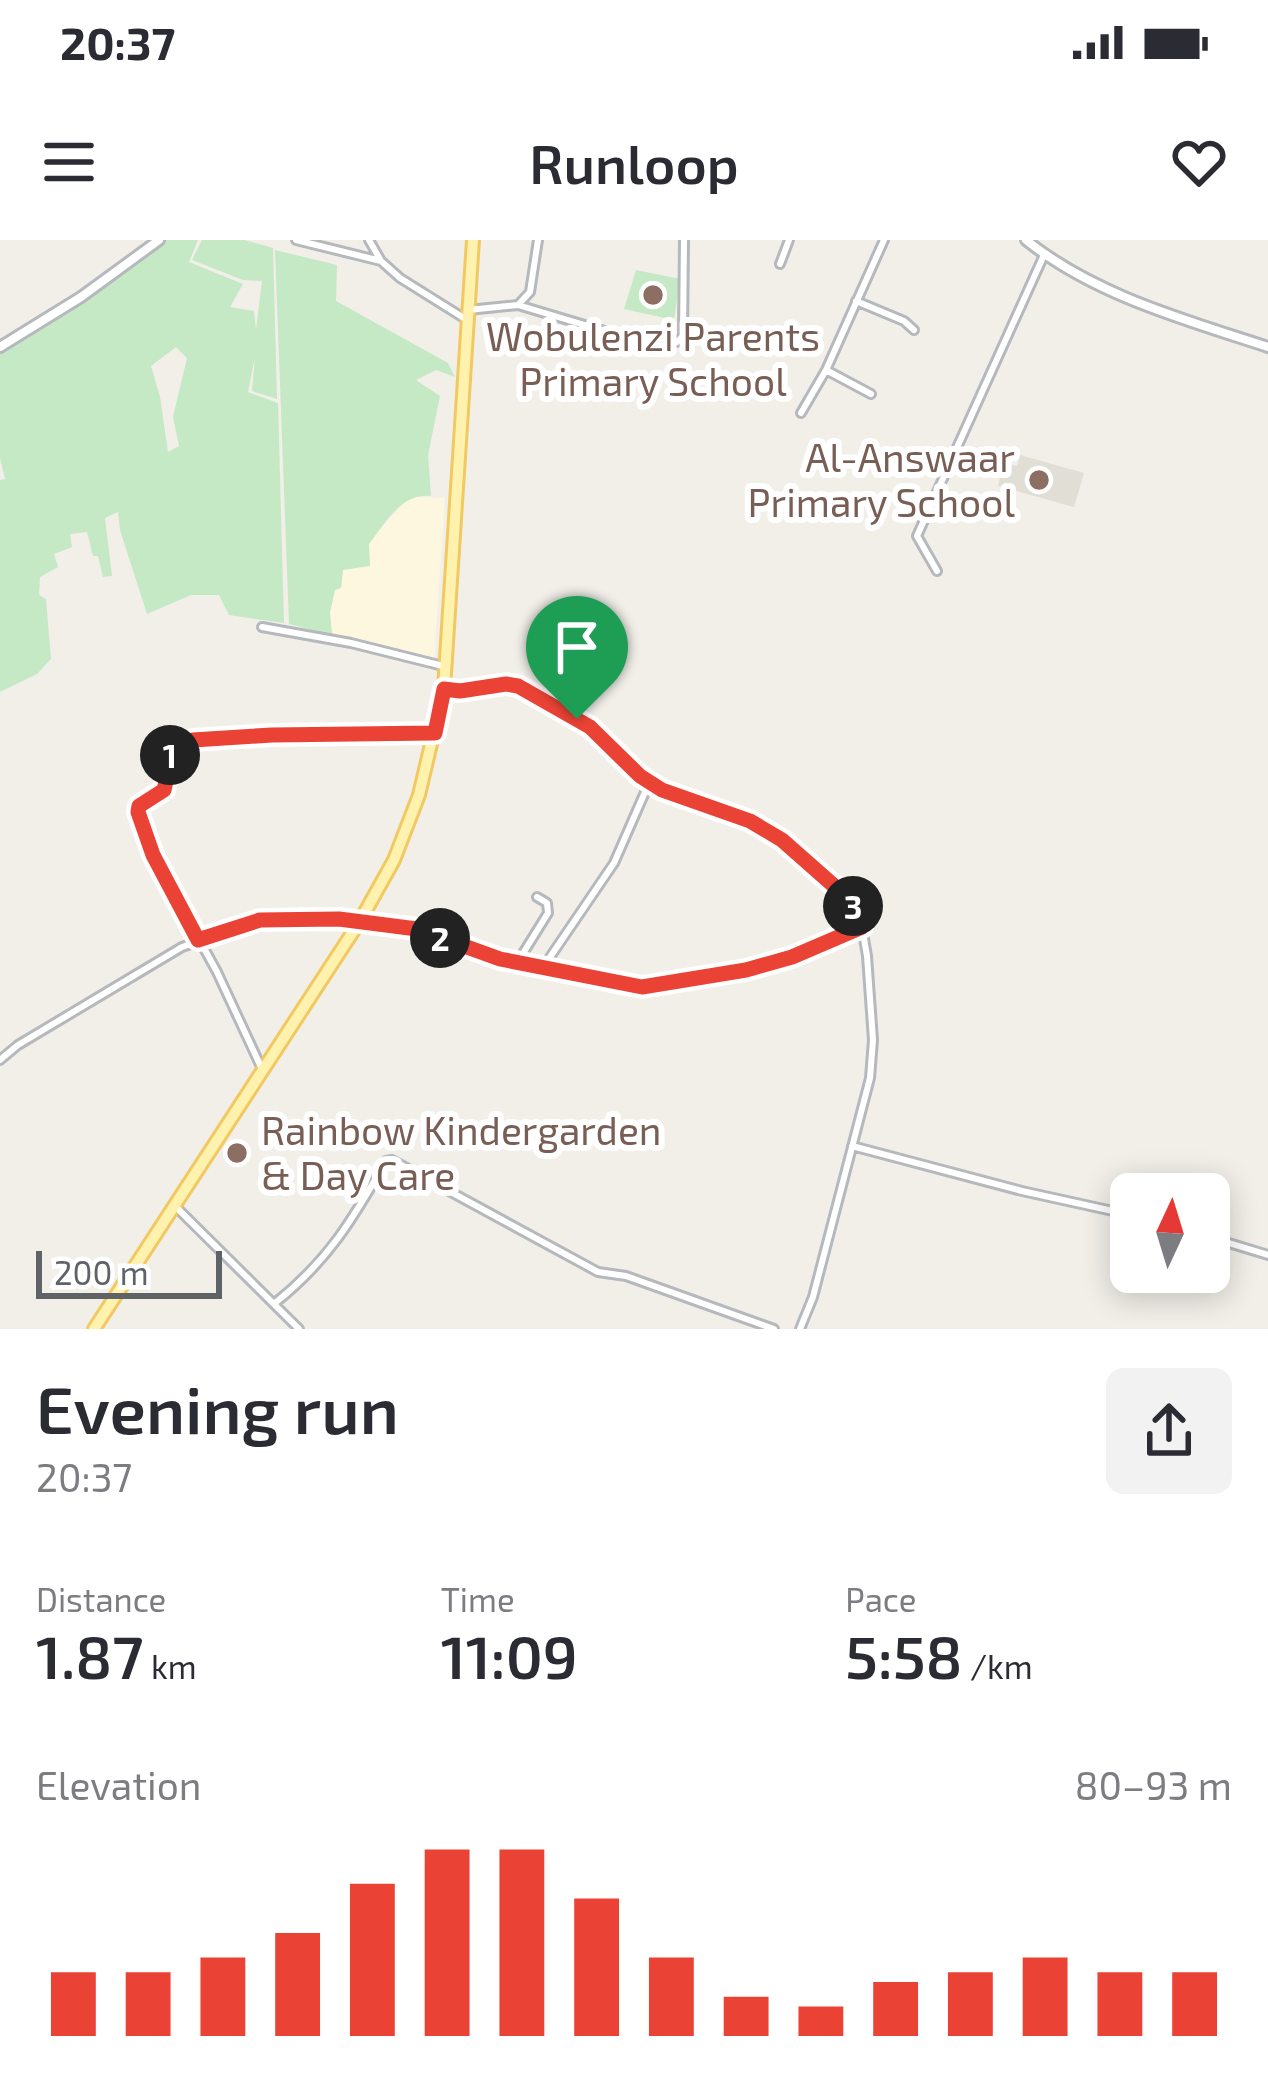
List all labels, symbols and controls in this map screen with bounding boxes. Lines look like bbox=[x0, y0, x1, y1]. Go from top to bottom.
text: 20:37 bbox=[60, 15, 175, 69]
icon: menu bbox=[36, 129, 102, 195]
icon: heart bbox=[1166, 129, 1232, 195]
text: Runloop bbox=[529, 130, 739, 195]
marker: Wobulenzi Parents Primary School bbox=[640, 282, 666, 308]
place label: Wobulenzi Parents Primary School bbox=[486, 312, 820, 404]
place label: Al-Answaar Primary School bbox=[747, 433, 1015, 525]
marker: Al-Answaar Primary School bbox=[1026, 467, 1052, 493]
pin bbox=[526, 596, 628, 719]
icon: arrive bbox=[544, 614, 610, 680]
pin: 1 bbox=[140, 725, 200, 785]
text: 1 bbox=[163, 735, 177, 775]
pin: 3 bbox=[823, 876, 883, 936]
text: 3 bbox=[844, 886, 862, 926]
pin: 2 bbox=[410, 908, 470, 968]
text: 2 bbox=[430, 918, 450, 958]
place label: Rainbow Kindergarden & Day Care bbox=[261, 1106, 662, 1198]
marker: Rainbow Kindergarden & Day Care bbox=[224, 1140, 250, 1166]
north arrow bbox=[1110, 1173, 1230, 1293]
map controls bbox=[1110, 1173, 1230, 1293]
scale bar bbox=[36, 1245, 222, 1298]
text: 200 m bbox=[54, 1252, 149, 1292]
text: Evening run bbox=[36, 1368, 399, 1447]
button: share bbox=[1106, 1368, 1232, 1494]
text: 20:37 bbox=[36, 1453, 132, 1500]
text: Distance bbox=[36, 1579, 166, 1619]
text: Time bbox=[441, 1579, 515, 1619]
text: Pace bbox=[845, 1579, 916, 1619]
text: 1.87 bbox=[36, 1619, 144, 1691]
text: 11:09 bbox=[441, 1619, 578, 1691]
text: 5:58 bbox=[845, 1619, 963, 1691]
text: km bbox=[144, 1646, 197, 1686]
text: /km bbox=[963, 1646, 1033, 1686]
text: Elevation bbox=[36, 1761, 201, 1808]
text: 80–93 m bbox=[1075, 1761, 1232, 1808]

